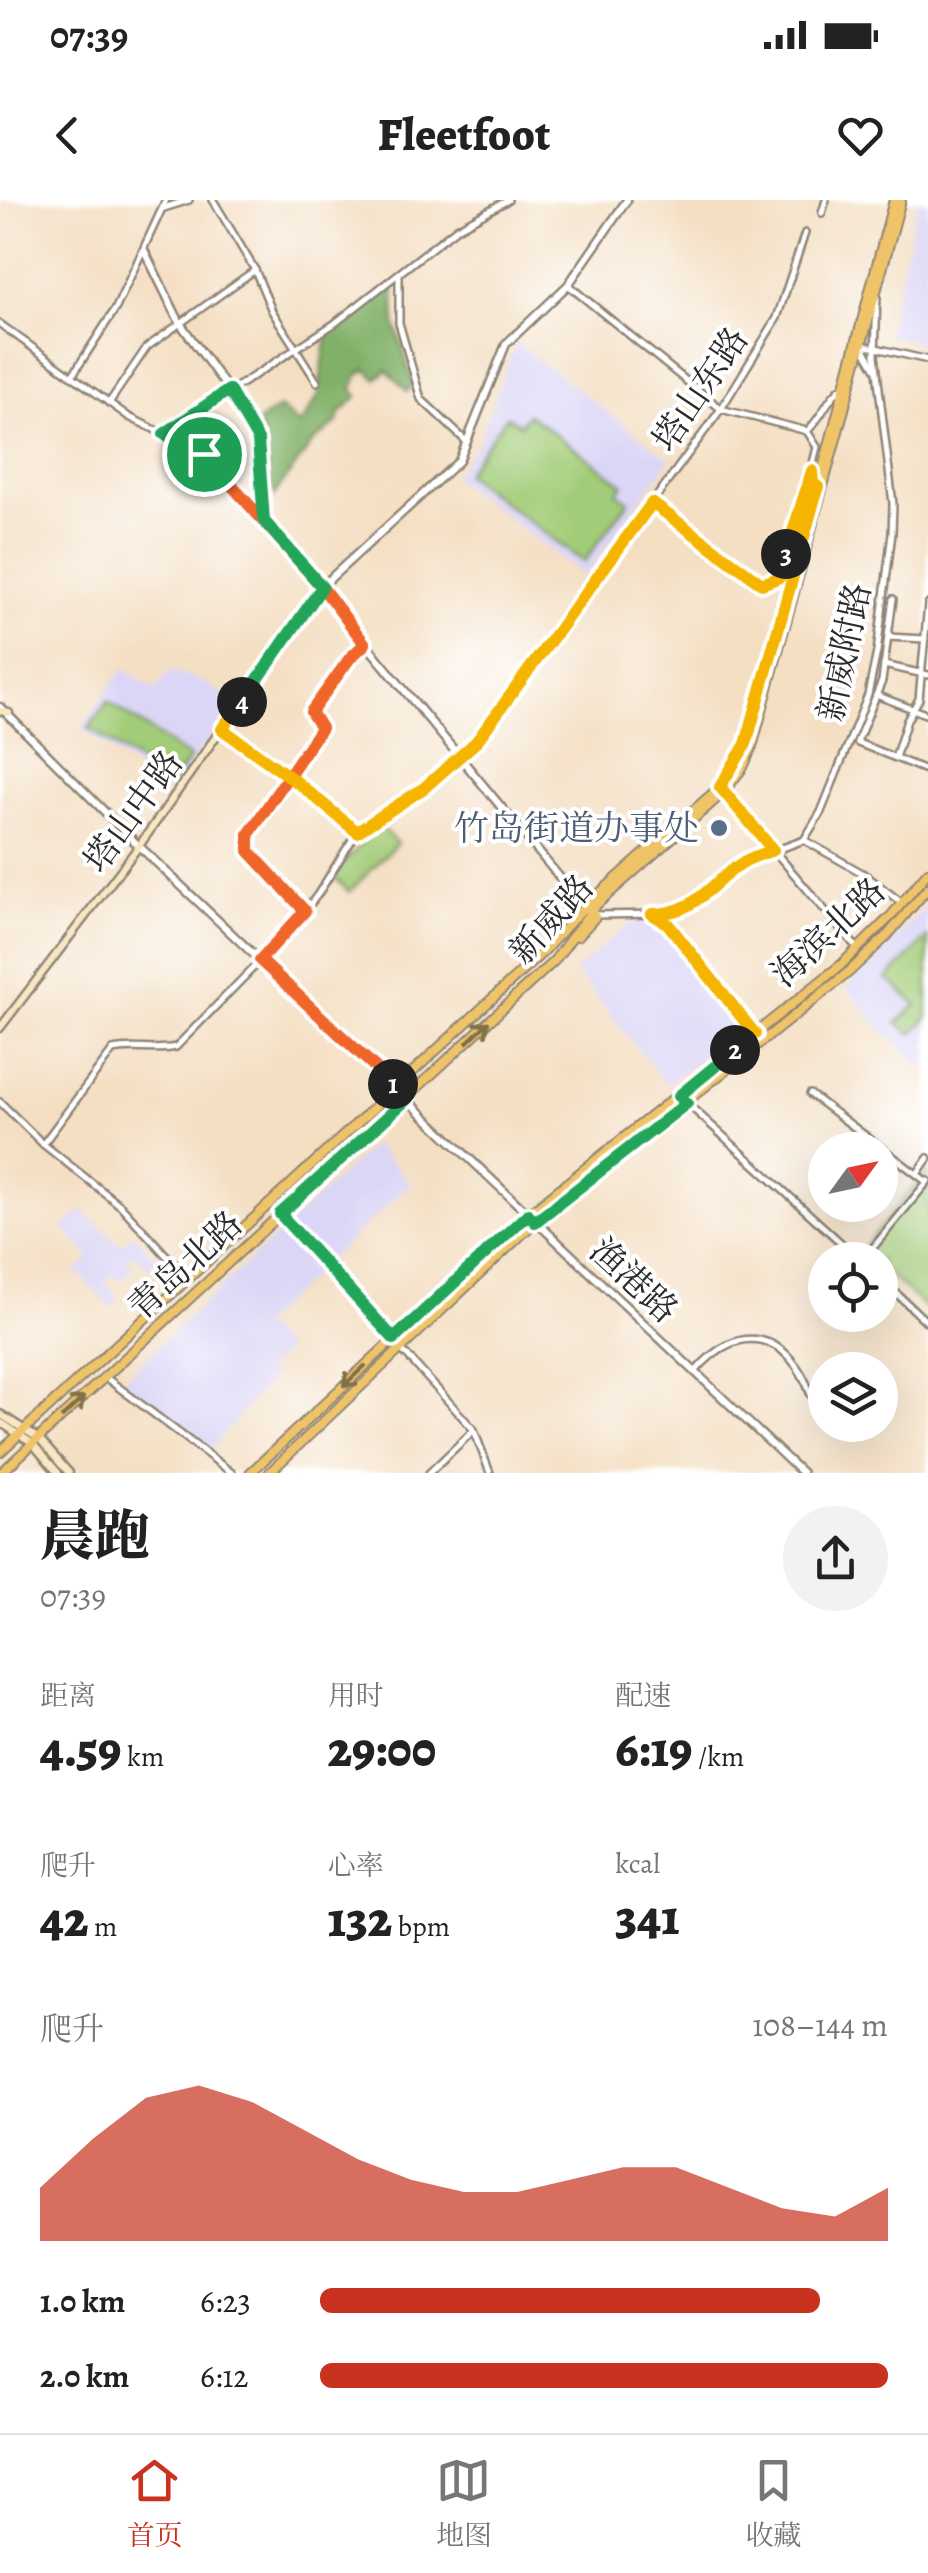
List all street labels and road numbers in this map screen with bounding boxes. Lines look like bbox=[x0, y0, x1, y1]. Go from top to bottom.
street label: 塔山东路 bbox=[641, 318, 759, 460]
street label: 新威附路 bbox=[806, 579, 882, 725]
street label: 塔山中路 bbox=[72, 740, 194, 882]
street label: 新威路 bbox=[498, 864, 604, 974]
street label: 海滨北路 bbox=[760, 867, 896, 997]
street label: 青岛北路 bbox=[117, 1200, 253, 1330]
street label: 渔港路 bbox=[579, 1227, 689, 1333]

